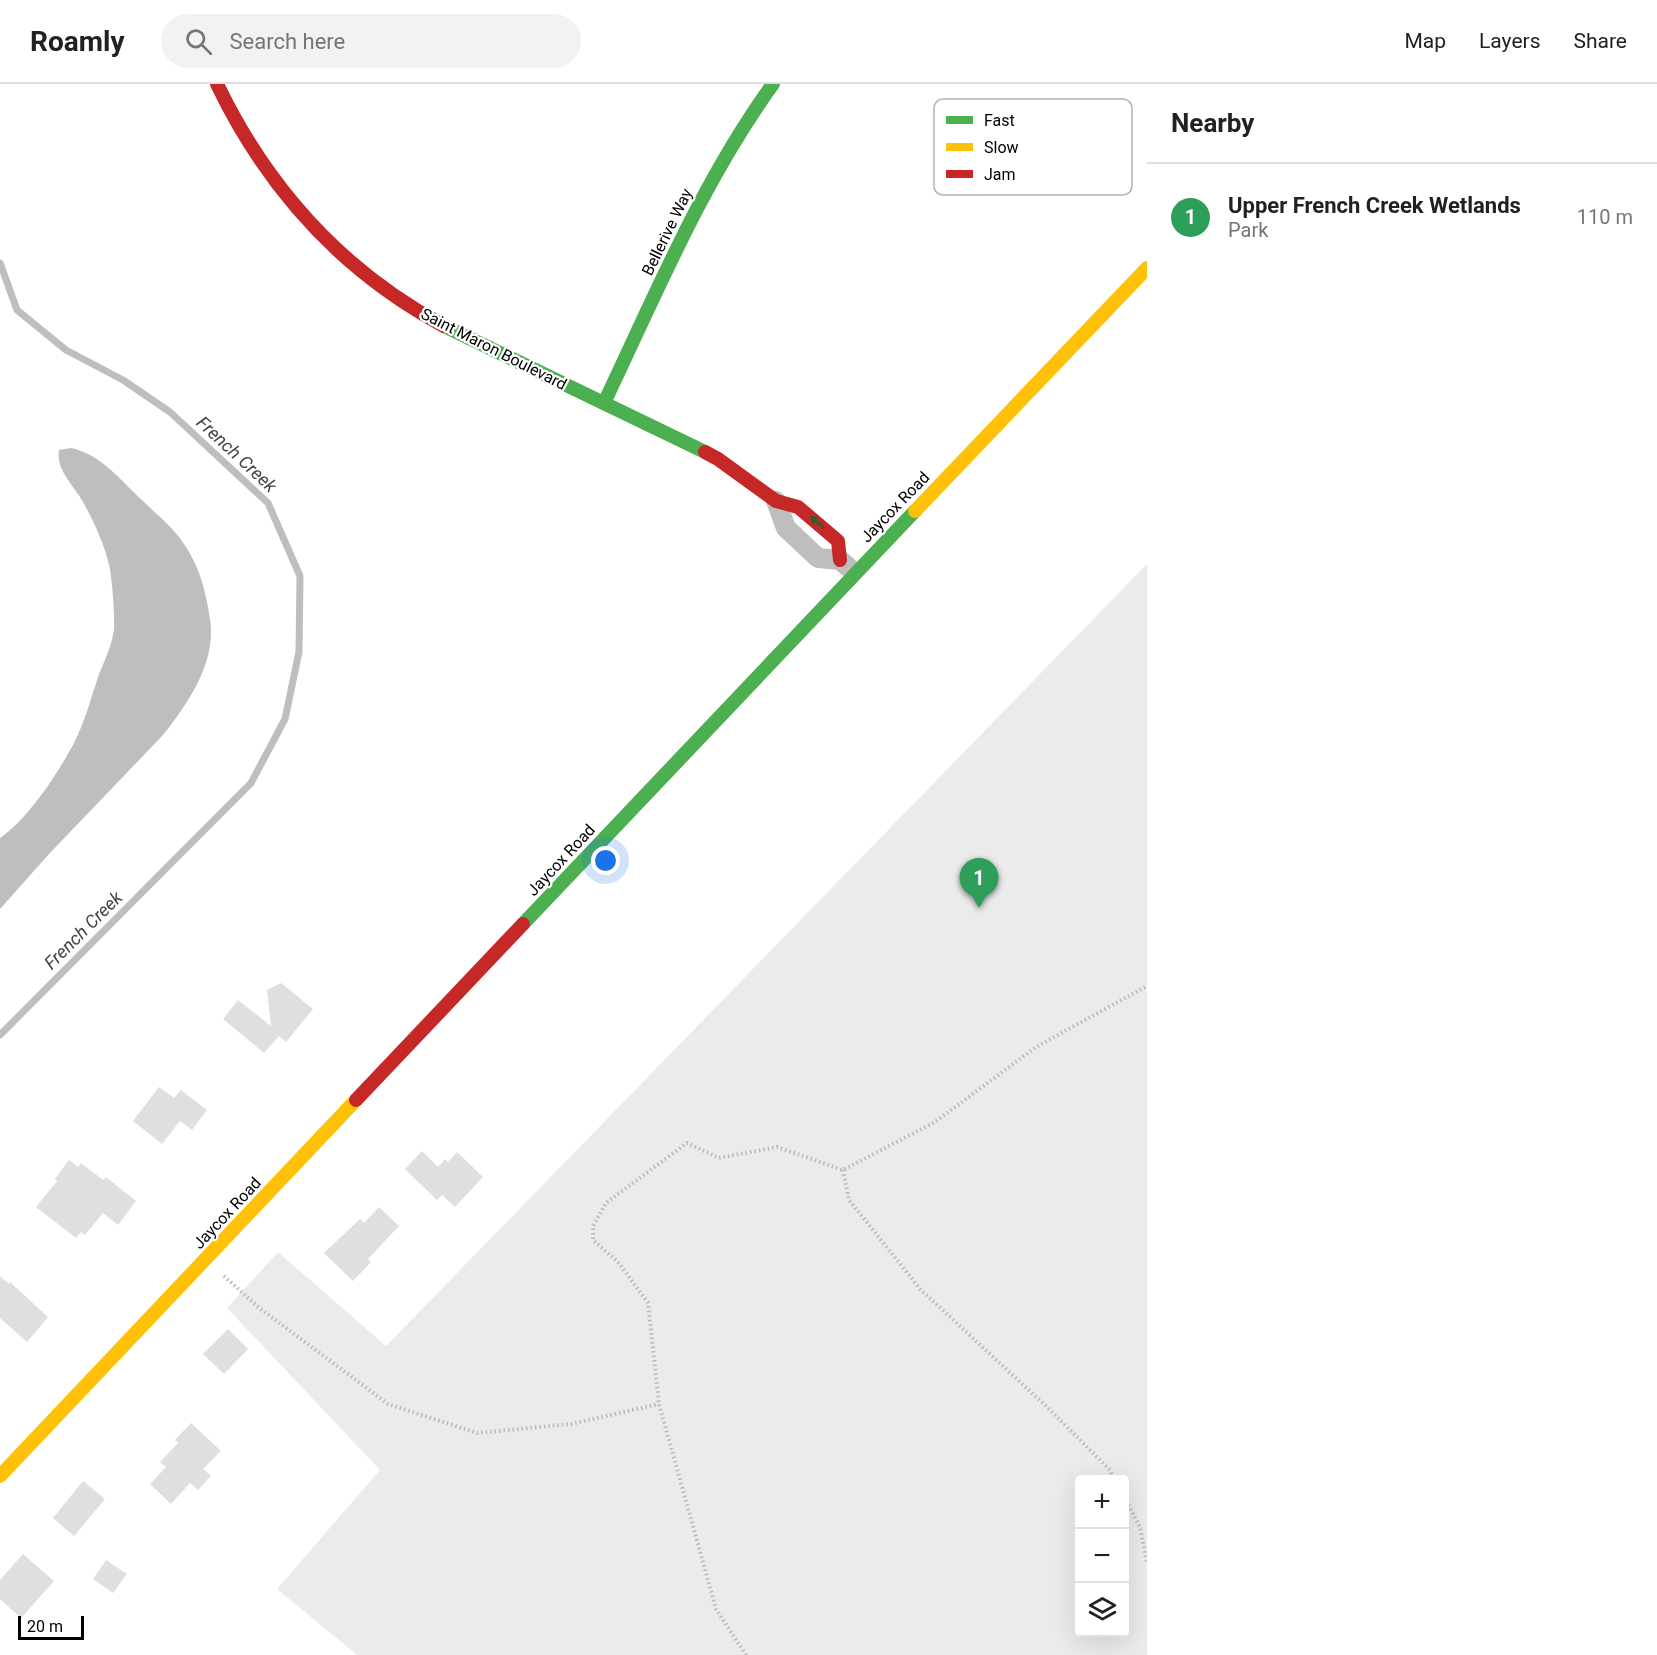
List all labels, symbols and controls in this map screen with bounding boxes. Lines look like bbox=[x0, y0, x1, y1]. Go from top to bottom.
search box bbox=[161, 14, 581, 68]
text: Roamly bbox=[30, 25, 125, 58]
icon: search bbox=[182, 25, 215, 58]
text: Search here bbox=[230, 29, 345, 54]
text: Map bbox=[1404, 29, 1446, 53]
text: Layers bbox=[1479, 29, 1540, 53]
text: Share bbox=[1573, 29, 1627, 53]
legend bbox=[934, 99, 1132, 195]
text: Nearby bbox=[1171, 108, 1254, 138]
text: Fast bbox=[984, 111, 1015, 130]
text: Slow bbox=[984, 138, 1019, 157]
text: Jam bbox=[984, 165, 1016, 184]
street label: Bellerive Way bbox=[638, 185, 696, 279]
text: Upper French Creek Wetlands bbox=[1228, 193, 1521, 218]
text: 1 bbox=[1185, 205, 1196, 229]
text: 110 m bbox=[1577, 205, 1633, 229]
text: Park bbox=[1228, 218, 1268, 242]
street label: Saint Maron Boulevard bbox=[418, 304, 570, 394]
water label: French Creek bbox=[193, 412, 282, 497]
street label: Jaycox Road bbox=[857, 468, 933, 546]
one-way arrow bbox=[810, 516, 825, 529]
street label: Jaycox Road bbox=[523, 820, 599, 900]
your location bbox=[591, 846, 620, 875]
pin: 1 bbox=[960, 858, 998, 908]
water label: French Creek bbox=[40, 886, 127, 973]
street label: Jaycox Road bbox=[189, 1173, 265, 1253]
map controls bbox=[1075, 1475, 1129, 1637]
button: + bbox=[1075, 1475, 1129, 1529]
button: − bbox=[1075, 1529, 1129, 1583]
button: layers bbox=[1075, 1583, 1129, 1637]
scale bar bbox=[18, 1613, 84, 1640]
text: 20 m bbox=[27, 1617, 63, 1636]

